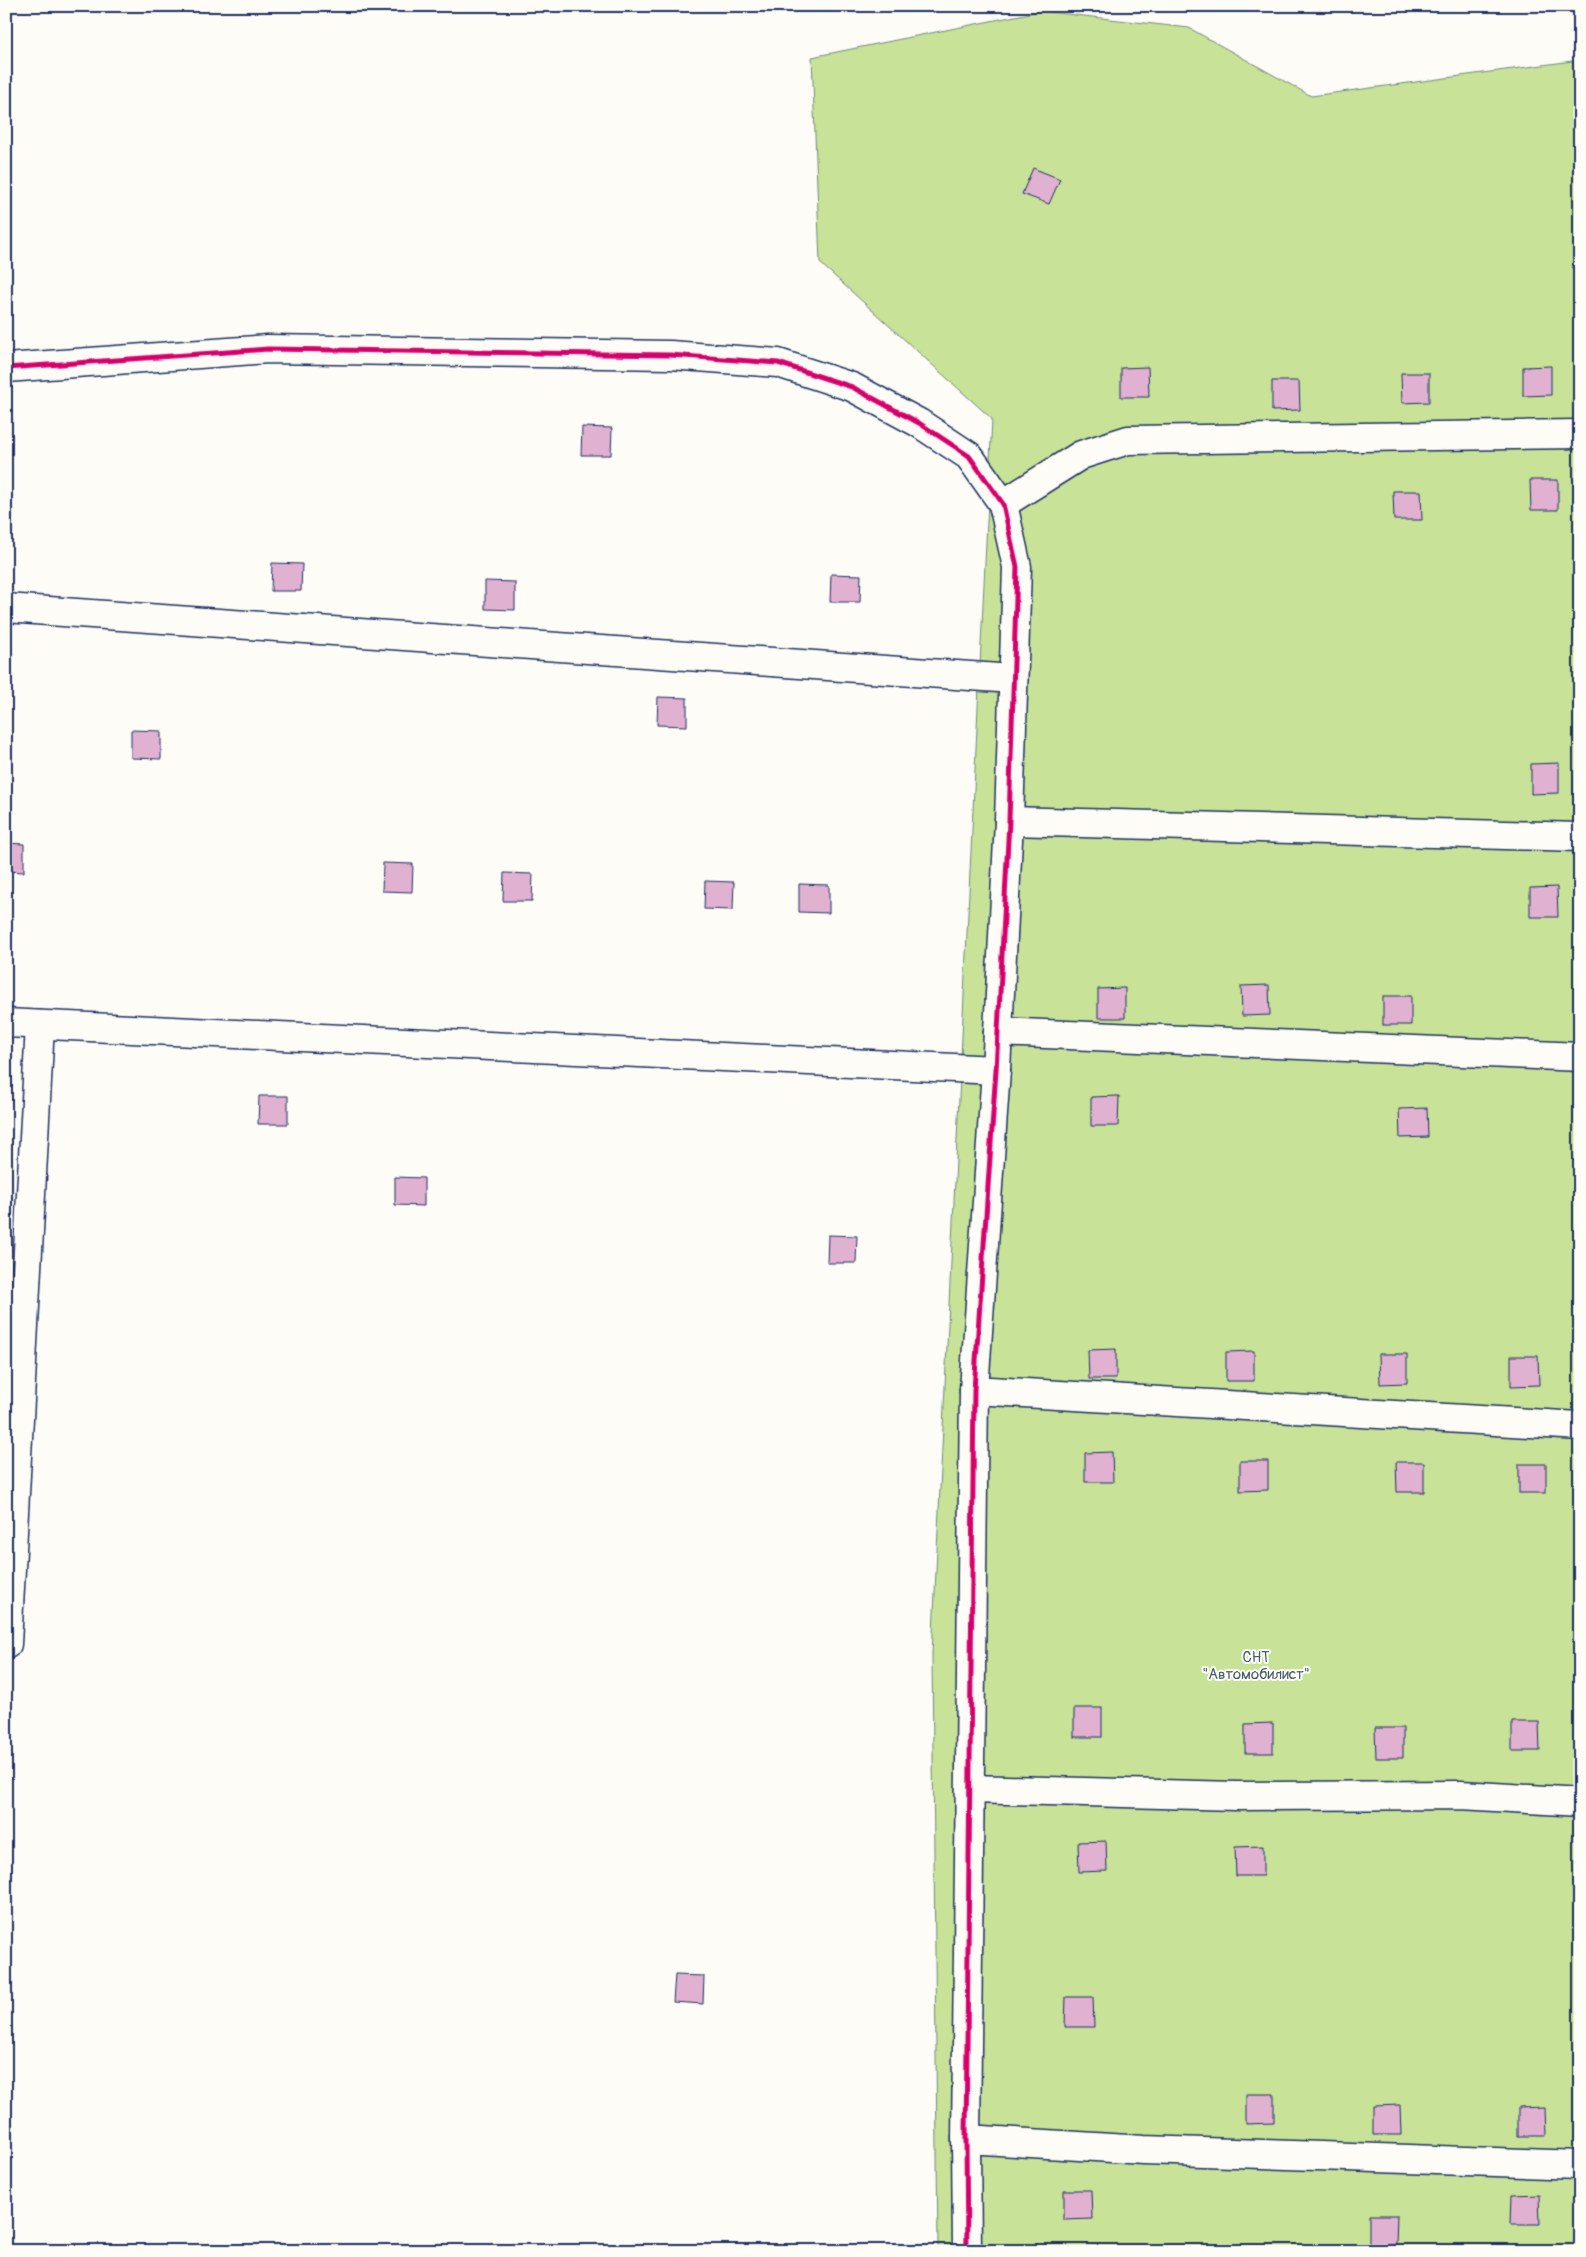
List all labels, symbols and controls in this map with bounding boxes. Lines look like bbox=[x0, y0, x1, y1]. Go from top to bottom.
park label: СНТ "Автомобилист" bbox=[1202, 1648, 1310, 1684]

